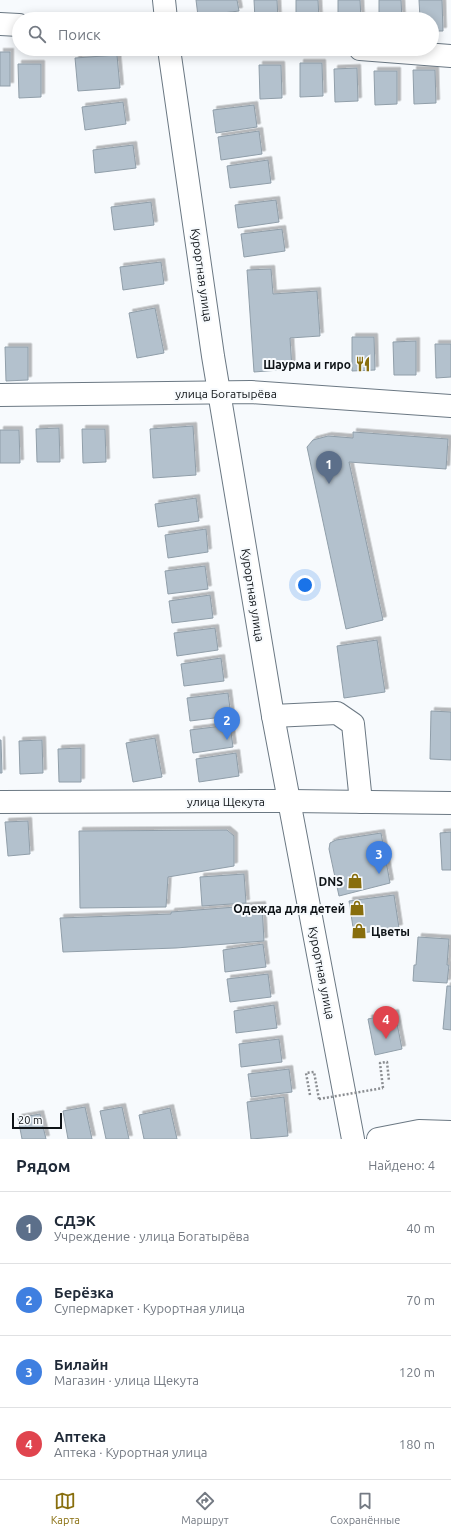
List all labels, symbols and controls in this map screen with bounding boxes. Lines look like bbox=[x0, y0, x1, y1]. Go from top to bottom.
search box bbox=[12, 12, 439, 56]
icon: search bbox=[26, 23, 48, 45]
text: Поиск bbox=[58, 26, 101, 43]
street label: Курортная улица bbox=[189, 227, 215, 323]
restaurant icon: Шаурма и гиро bbox=[354, 355, 372, 373]
place label: Шаурма и гиро bbox=[263, 358, 351, 371]
street label: улица Богатырёва bbox=[175, 387, 277, 400]
pin: 1 bbox=[316, 451, 342, 484]
street label: Курортная улица bbox=[239, 547, 267, 643]
your location bbox=[295, 575, 315, 595]
pin: 2 bbox=[214, 707, 240, 740]
street label: улица Щекута bbox=[187, 795, 265, 808]
pin: 3 bbox=[366, 841, 392, 874]
shop icon: DNS bbox=[346, 872, 364, 890]
place label: DNS bbox=[318, 875, 343, 888]
shop icon: Одежда для детей bbox=[348, 899, 366, 917]
place label: Одежда для детей bbox=[233, 902, 345, 915]
shop icon: Цветы bbox=[350, 922, 368, 940]
street label: Курортная улица bbox=[307, 925, 337, 1021]
place label: Цветы bbox=[371, 925, 410, 938]
pin: 4 bbox=[373, 1006, 399, 1039]
scale bar bbox=[12, 1111, 62, 1130]
text: 20 m bbox=[18, 1114, 42, 1126]
text: Рядом bbox=[16, 1156, 71, 1175]
text: Найдено: 4 bbox=[368, 1158, 435, 1172]
text: СДЭК bbox=[54, 1212, 96, 1229]
text: 1 bbox=[25, 1221, 33, 1235]
text: 40 m bbox=[406, 1221, 435, 1235]
text: Учреждение · улица Богатырёва bbox=[54, 1229, 249, 1243]
text: Берёзка bbox=[54, 1284, 114, 1301]
text: 2 bbox=[25, 1293, 33, 1307]
text: 70 m bbox=[406, 1293, 435, 1307]
text: Супермаркет · Курортная улица bbox=[54, 1301, 245, 1315]
text: Билайн bbox=[54, 1356, 108, 1373]
text: 3 bbox=[25, 1365, 33, 1379]
text: 120 m bbox=[399, 1365, 435, 1379]
text: Магазин · улица Щекута bbox=[54, 1373, 199, 1387]
text: Аптека bbox=[54, 1428, 106, 1445]
text: 4 bbox=[25, 1437, 33, 1451]
text: 180 m bbox=[399, 1437, 435, 1451]
text: Аптека · Курортная улица bbox=[54, 1445, 208, 1459]
tab: Карта bbox=[51, 1490, 80, 1526]
tab: Маршрут bbox=[181, 1490, 229, 1526]
tab: Сохранённые bbox=[330, 1490, 400, 1526]

